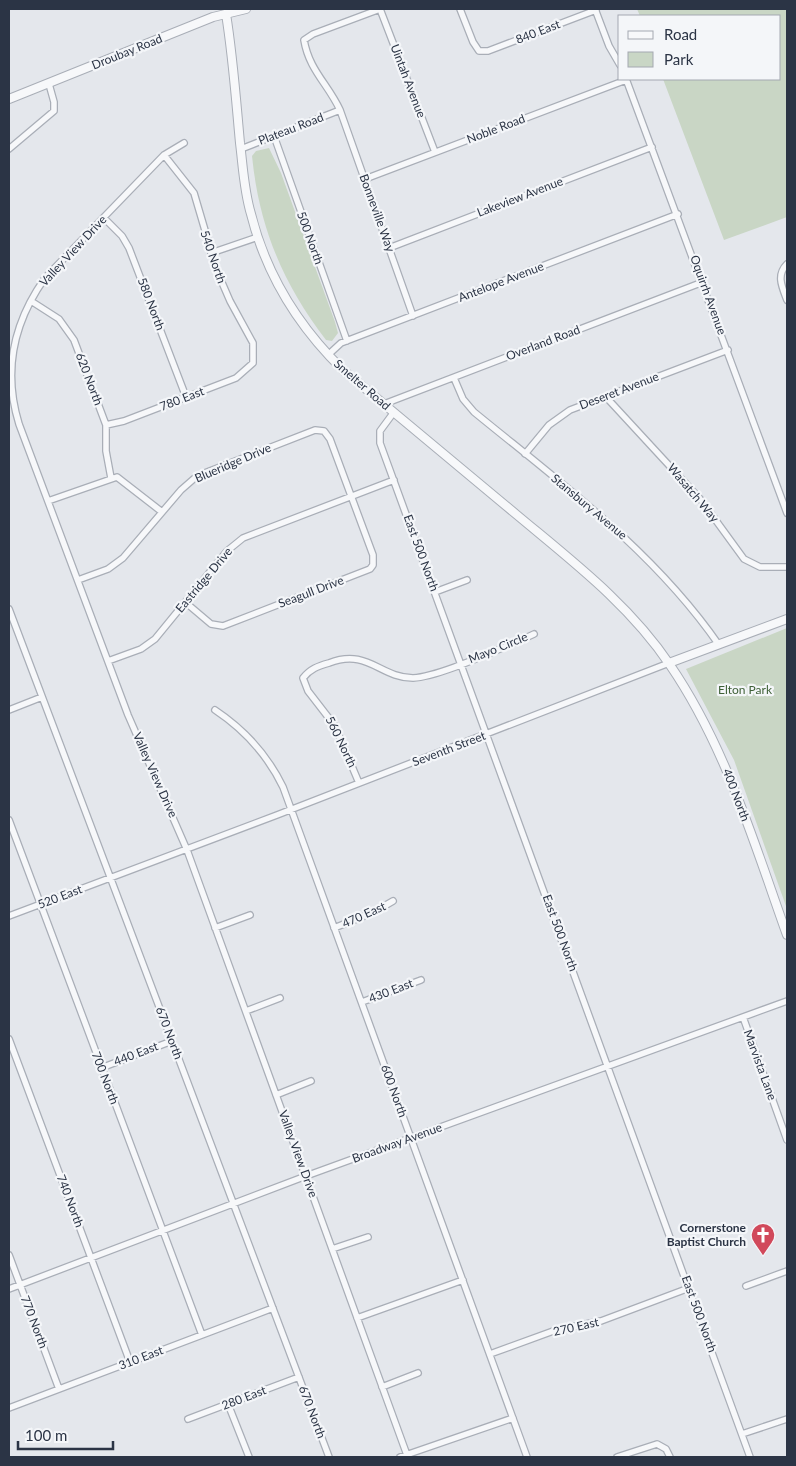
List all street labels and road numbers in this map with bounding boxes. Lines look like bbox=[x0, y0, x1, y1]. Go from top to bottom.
street label: 840 East bbox=[514, 16, 563, 47]
street label: Droubay Road bbox=[89, 31, 164, 72]
street label: Uintah Avenue bbox=[388, 42, 429, 120]
street label: Plateau Road bbox=[256, 109, 326, 148]
street label: Noble Road bbox=[464, 111, 527, 147]
street label: Bonneville Way bbox=[356, 172, 399, 255]
street label: Lakeview Avenue bbox=[475, 173, 565, 220]
street label: 500 North bbox=[294, 209, 327, 266]
street label: Valley View Drive bbox=[36, 212, 109, 289]
street label: 540 North bbox=[197, 228, 230, 285]
street label: Oquirrh Avenue bbox=[687, 253, 730, 337]
street label: Antelope Avenue bbox=[456, 258, 546, 305]
street label: 580 North bbox=[135, 275, 168, 332]
street label: Overland Road bbox=[504, 322, 582, 364]
street label: 620 North bbox=[73, 350, 106, 407]
street label: Smelter Road bbox=[331, 356, 394, 413]
street label: Deseret Avenue bbox=[577, 368, 661, 413]
street label: 780 East bbox=[158, 383, 207, 414]
street label: Blueridge Drive bbox=[192, 440, 273, 485]
street label: Wasatch Way bbox=[664, 460, 723, 526]
street label: Stansbury Avenue bbox=[548, 471, 630, 543]
street label: East 500 North bbox=[401, 512, 442, 593]
street label: Eastridge Drive bbox=[172, 544, 235, 615]
street label: Seagull Drive bbox=[276, 572, 346, 611]
street label: Mayo Circle bbox=[466, 629, 530, 666]
street label: 560 North bbox=[323, 714, 360, 770]
street label: Seventh Street bbox=[410, 727, 488, 769]
street label: Valley View Drive bbox=[130, 730, 181, 820]
street label: 400 North bbox=[720, 766, 753, 823]
street label: 520 East bbox=[36, 881, 85, 912]
street label: East 500 North bbox=[540, 892, 581, 973]
street label: 470 East bbox=[340, 898, 389, 931]
street label: 430 East bbox=[367, 975, 416, 1006]
street label: 670 North bbox=[153, 1004, 186, 1061]
street label: Marvista Lane bbox=[741, 1027, 780, 1102]
street label: 440 East bbox=[112, 1038, 161, 1069]
street label: 700 North bbox=[89, 1049, 122, 1106]
street label: 600 North bbox=[378, 1062, 411, 1119]
street label: Valley View Drive bbox=[276, 1108, 321, 1199]
street label: Broadway Avenue bbox=[350, 1119, 444, 1166]
street label: 740 North bbox=[54, 1172, 87, 1229]
street label: East 500 North bbox=[679, 1273, 720, 1354]
street label: 770 North bbox=[18, 1293, 51, 1350]
street label: 270 East bbox=[552, 1314, 601, 1339]
street label: 310 East bbox=[117, 1342, 166, 1373]
street label: 280 East bbox=[220, 1382, 269, 1413]
street label: 670 North bbox=[296, 1383, 329, 1440]

